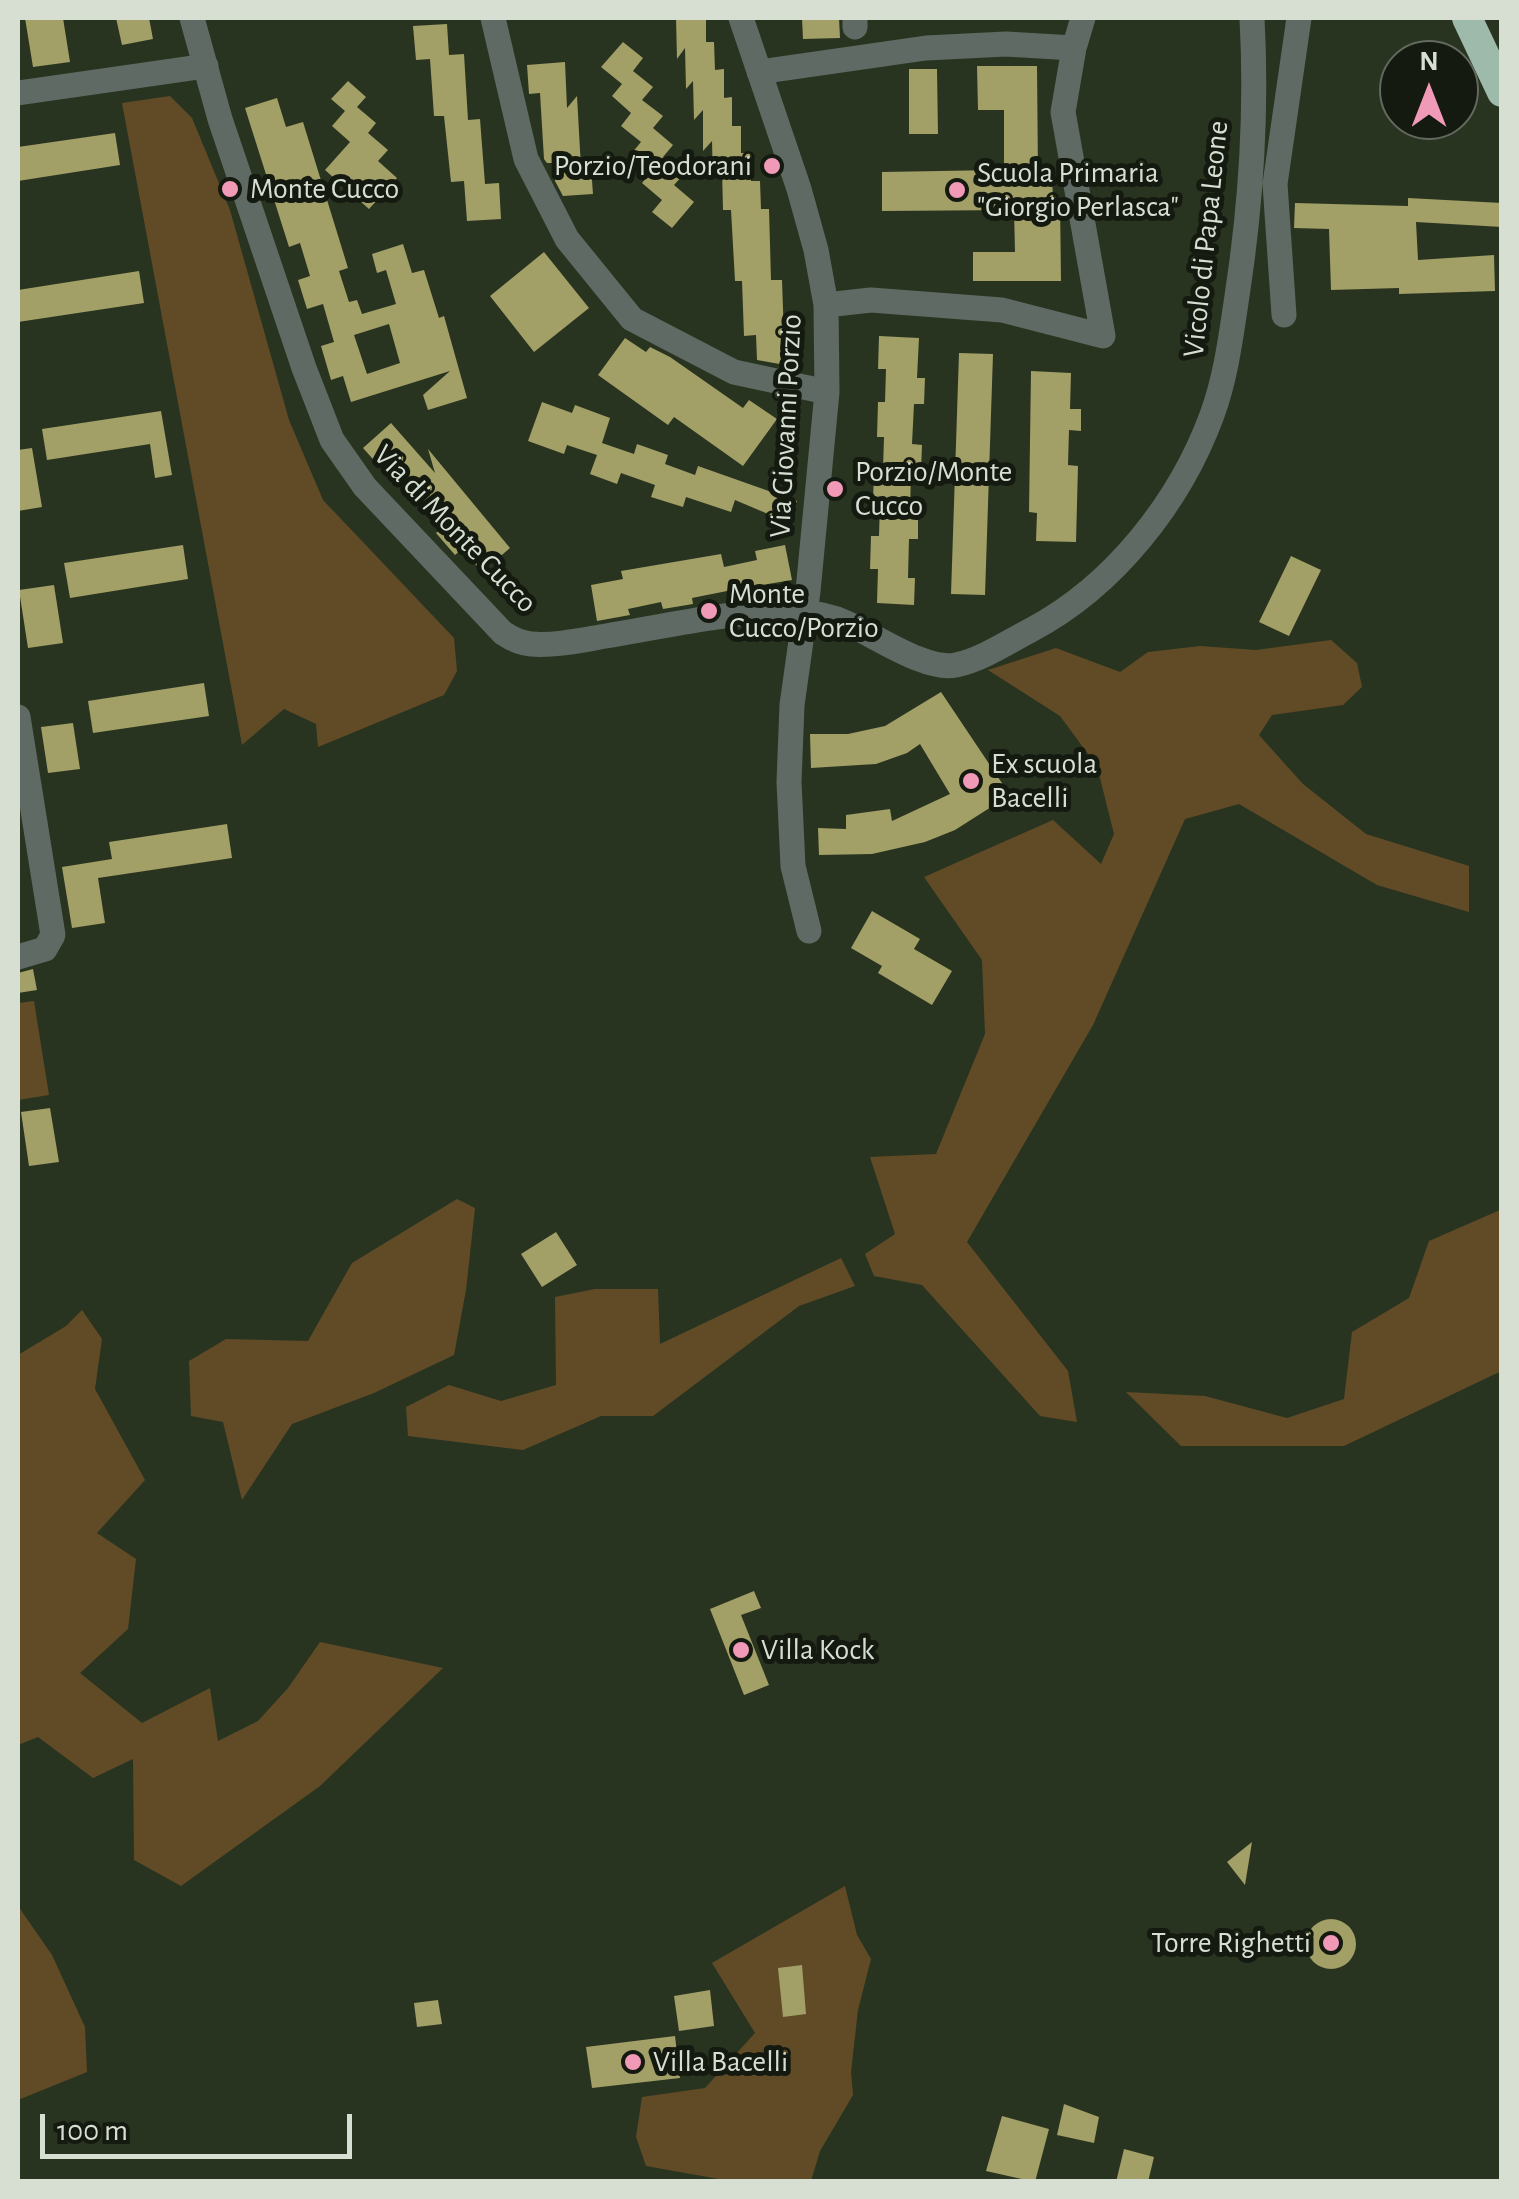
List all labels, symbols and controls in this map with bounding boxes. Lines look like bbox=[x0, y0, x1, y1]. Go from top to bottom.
north arrow bbox=[1379, 40, 1479, 140]
text: N bbox=[1419, 48, 1439, 76]
street label: Vicolo di Papa Leone bbox=[1176, 119, 1236, 359]
place label: Porzio/Teodorani bbox=[554, 148, 752, 184]
marker: Porzio/Teodorani bbox=[761, 155, 783, 177]
place label: Scuola Primaria "Giorgio Perlasca" bbox=[977, 155, 1179, 226]
place label: Monte Cucco bbox=[250, 171, 399, 207]
marker: Monte Cucco bbox=[219, 178, 241, 200]
marker: Scuola Primaria "Giorgio Perlasca" bbox=[946, 179, 968, 201]
street label: Via Giovanni Porzio bbox=[762, 313, 810, 539]
street label: Via di Monte Cucco bbox=[366, 437, 544, 621]
place label: Porzio/Monte Cucco bbox=[855, 454, 1012, 524]
marker: Porzio/Monte Cucco bbox=[824, 478, 846, 500]
place label: Monte Cucco/Porzio bbox=[729, 576, 879, 646]
marker: Monte Cucco/Porzio bbox=[698, 600, 720, 622]
place label: Ex scuola Bacelli bbox=[991, 746, 1097, 816]
marker: Ex scuola Bacelli bbox=[960, 770, 982, 792]
place label: Villa Kock bbox=[761, 1632, 874, 1668]
marker: Villa Kock bbox=[730, 1639, 752, 1661]
place label: Torre Righetti bbox=[1151, 1925, 1311, 1961]
marker: Torre Righetti bbox=[1320, 1932, 1342, 1954]
place label: Villa Bacelli bbox=[653, 2044, 788, 2080]
marker: Villa Bacelli bbox=[622, 2051, 644, 2073]
scale bar bbox=[45, 2094, 358, 2156]
text: 100 m bbox=[57, 2116, 128, 2146]

